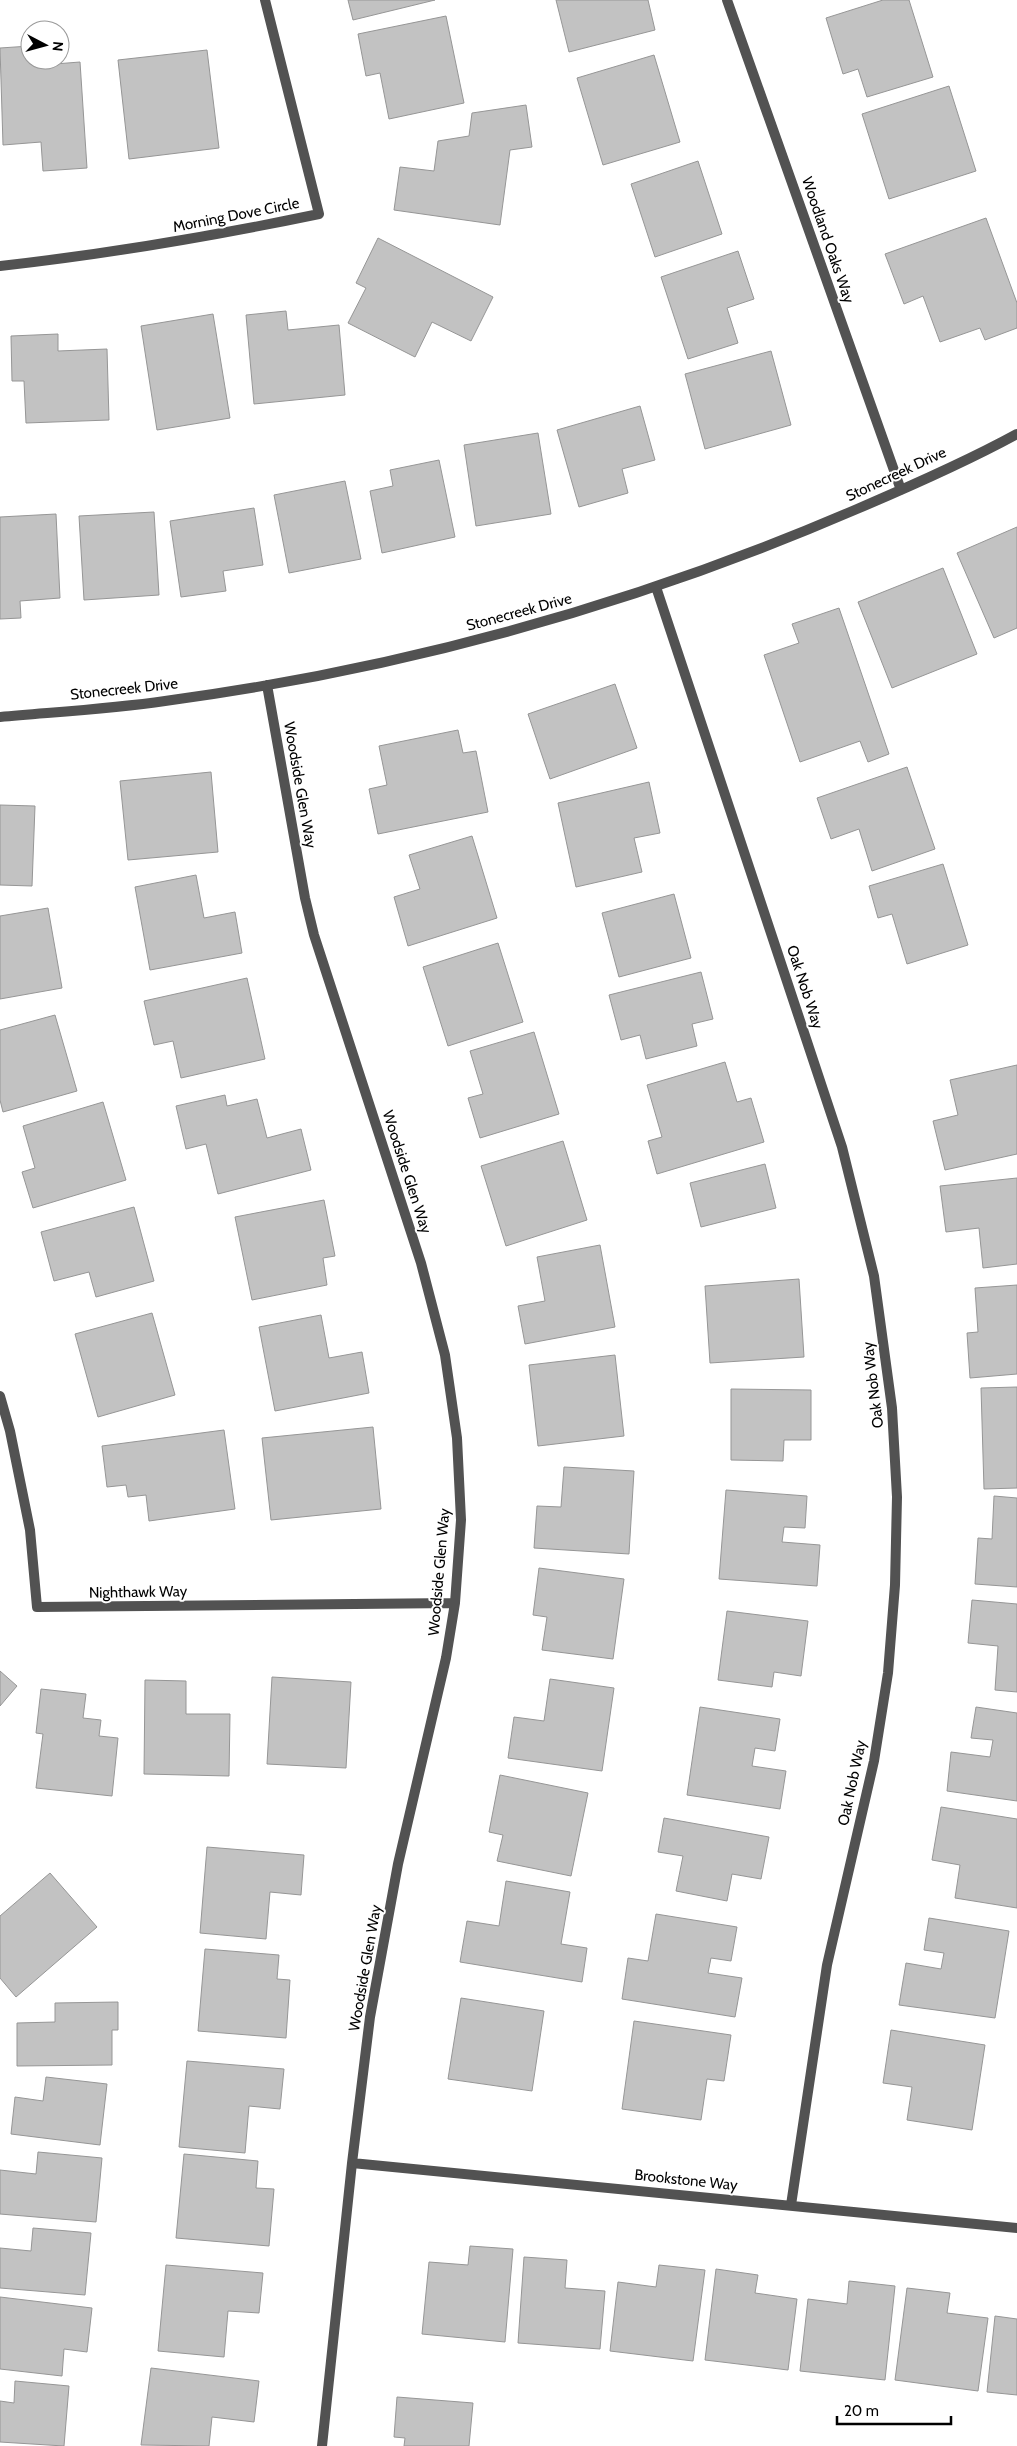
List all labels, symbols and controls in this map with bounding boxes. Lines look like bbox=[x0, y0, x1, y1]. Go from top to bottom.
north arrow bbox=[20, 20, 70, 70]
text: N bbox=[48, 40, 67, 52]
street label: Woodland Oaks Way bbox=[798, 175, 858, 306]
street label: Morning Dove Circle bbox=[171, 194, 301, 236]
street label: Stonecreek Drive bbox=[843, 443, 949, 505]
street label: Stonecreek Drive bbox=[464, 589, 574, 635]
street label: Stonecreek Drive bbox=[69, 674, 179, 704]
street label: Woodside Glen Way bbox=[280, 720, 320, 850]
street label: Oak Nob Way bbox=[783, 943, 827, 1032]
street label: Woodside Glen Way bbox=[379, 1108, 435, 1236]
street label: Oak Nob Way bbox=[859, 1340, 887, 1429]
street label: Woodside Glen Way bbox=[424, 1507, 454, 1637]
street label: Nighthawk Way bbox=[89, 1582, 188, 1602]
street label: Oak Nob Way bbox=[834, 1738, 870, 1827]
street label: Woodside Glen Way bbox=[345, 1903, 385, 2033]
street label: Brookstone Way bbox=[634, 2166, 739, 2194]
scale bar bbox=[837, 2394, 951, 2426]
text: 20 m bbox=[844, 2402, 879, 2420]

